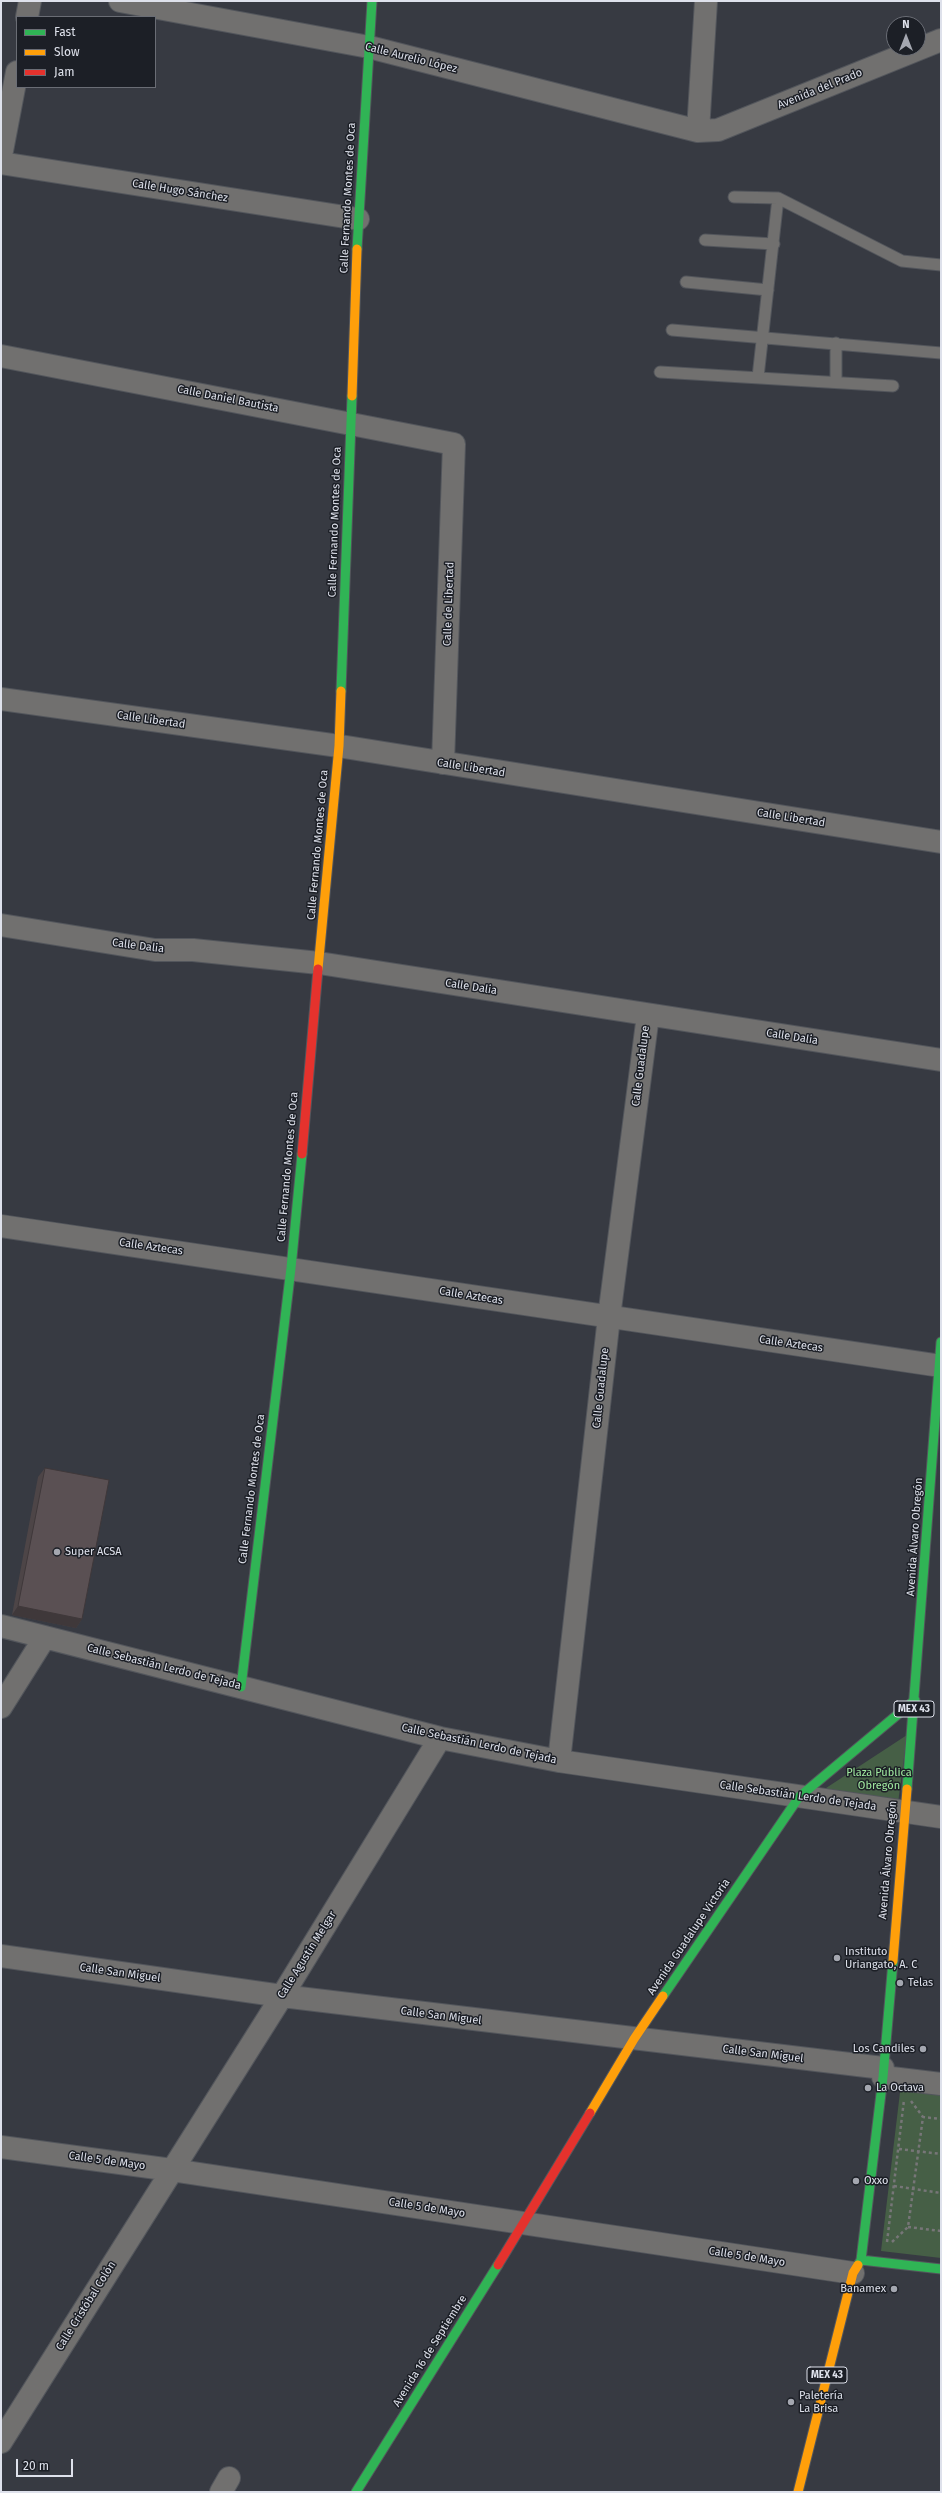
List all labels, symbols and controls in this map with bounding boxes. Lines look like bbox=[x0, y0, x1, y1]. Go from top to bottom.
legend bbox=[16, 16, 156, 88]
north arrow bbox=[886, 16, 926, 56]
text: N bbox=[902, 18, 910, 31]
text: Fast bbox=[54, 25, 76, 39]
street label: Calle Aurelio López bbox=[364, 40, 458, 76]
text: Slow bbox=[54, 45, 80, 59]
text: Jam bbox=[54, 65, 74, 79]
street label: Avenida del Prado bbox=[776, 66, 864, 112]
street label: Calle Fernando Montes de Oca bbox=[337, 122, 359, 274]
street label: Calle Hugo Sánchez bbox=[131, 177, 229, 205]
street label: Calle Daniel Bautista bbox=[176, 383, 280, 415]
street label: Calle Fernando Montes de Oca bbox=[326, 446, 344, 598]
street label: Calle de Libertad bbox=[441, 562, 457, 646]
street label: Calle Libertad bbox=[116, 709, 186, 731]
street label: Calle Libertad bbox=[436, 756, 506, 780]
street label: Calle Fernando Montes de Oca bbox=[305, 769, 331, 921]
street label: Calle Libertad bbox=[756, 806, 826, 830]
street label: Calle Dalia bbox=[111, 936, 165, 956]
street label: Calle Dalia bbox=[444, 976, 498, 998]
street label: Calle Guadalupe bbox=[630, 1025, 652, 1107]
street label: Calle Dalia bbox=[765, 1026, 819, 1048]
street label: Calle Fernando Montes de Oca bbox=[275, 1091, 301, 1243]
street label: Calle Aztecas bbox=[118, 1236, 184, 1258]
street label: Calle Aztecas bbox=[438, 1284, 504, 1308]
street label: Calle Aztecas bbox=[758, 1333, 824, 1355]
street label: Calle Guadalupe bbox=[590, 1347, 612, 1429]
street label: Calle Fernando Montes de Oca bbox=[236, 1413, 268, 1565]
street label: Avenida Álvaro Obregón bbox=[904, 1477, 926, 1597]
place label: Super ACSA bbox=[65, 1545, 122, 1559]
marker: Super ACSA bbox=[52, 1547, 62, 1557]
street label: Calle Sebastián Lerdo de Tejada bbox=[86, 1641, 242, 1693]
road number: MEX 43 bbox=[894, 1701, 934, 1717]
street label: Calle Sebastián Lerdo de Tejada bbox=[400, 1721, 558, 1767]
park label: Plaza Pública Obregón bbox=[846, 1766, 912, 1792]
street label: Calle Sebastián Lerdo de Tejada bbox=[719, 1778, 877, 1814]
street label: Avenida Álvaro Obregón bbox=[876, 1800, 900, 1920]
street label: Avenida Guadalupe Victoria bbox=[645, 1876, 733, 1998]
street label: Calle Agustín Melgar bbox=[275, 1909, 339, 2001]
place label: Instituto Uriangato, A. C bbox=[845, 1945, 917, 1971]
marker: Instituto Uriangato, A. C bbox=[832, 1953, 842, 1963]
street label: Calle San Miguel bbox=[79, 1961, 161, 1985]
place label: Telas bbox=[908, 1976, 933, 1990]
marker: Telas bbox=[895, 1978, 905, 1988]
street label: Calle San Miguel bbox=[400, 2004, 482, 2028]
street label: Calle San Miguel bbox=[722, 2042, 804, 2066]
place label: Los Candiles bbox=[853, 2042, 915, 2056]
marker: Los Candiles bbox=[918, 2044, 928, 2054]
place label: La Octava bbox=[876, 2081, 924, 2095]
marker: La Octava bbox=[863, 2083, 873, 2093]
street label: Calle 5 de Mayo bbox=[68, 2149, 146, 2173]
place label: Oxxo bbox=[864, 2174, 888, 2188]
marker: Oxxo bbox=[851, 2176, 861, 2186]
street label: Calle 5 de Mayo bbox=[388, 2195, 466, 2221]
street label: Calle 5 de Mayo bbox=[708, 2244, 786, 2270]
street label: Calle Cristóbal Colón bbox=[53, 2259, 119, 2353]
place label: Banamex bbox=[840, 2282, 886, 2296]
marker: Banamex bbox=[889, 2284, 899, 2294]
street label: Avenida 16 de Septiembre bbox=[390, 2293, 470, 2409]
road number: MEX 43 bbox=[807, 2367, 847, 2383]
place label: Paletería La Brisa bbox=[799, 2389, 843, 2415]
marker: Paletería La Brisa bbox=[786, 2397, 796, 2407]
scale bar bbox=[18, 2451, 75, 2477]
text: 20 m bbox=[23, 2459, 49, 2473]

